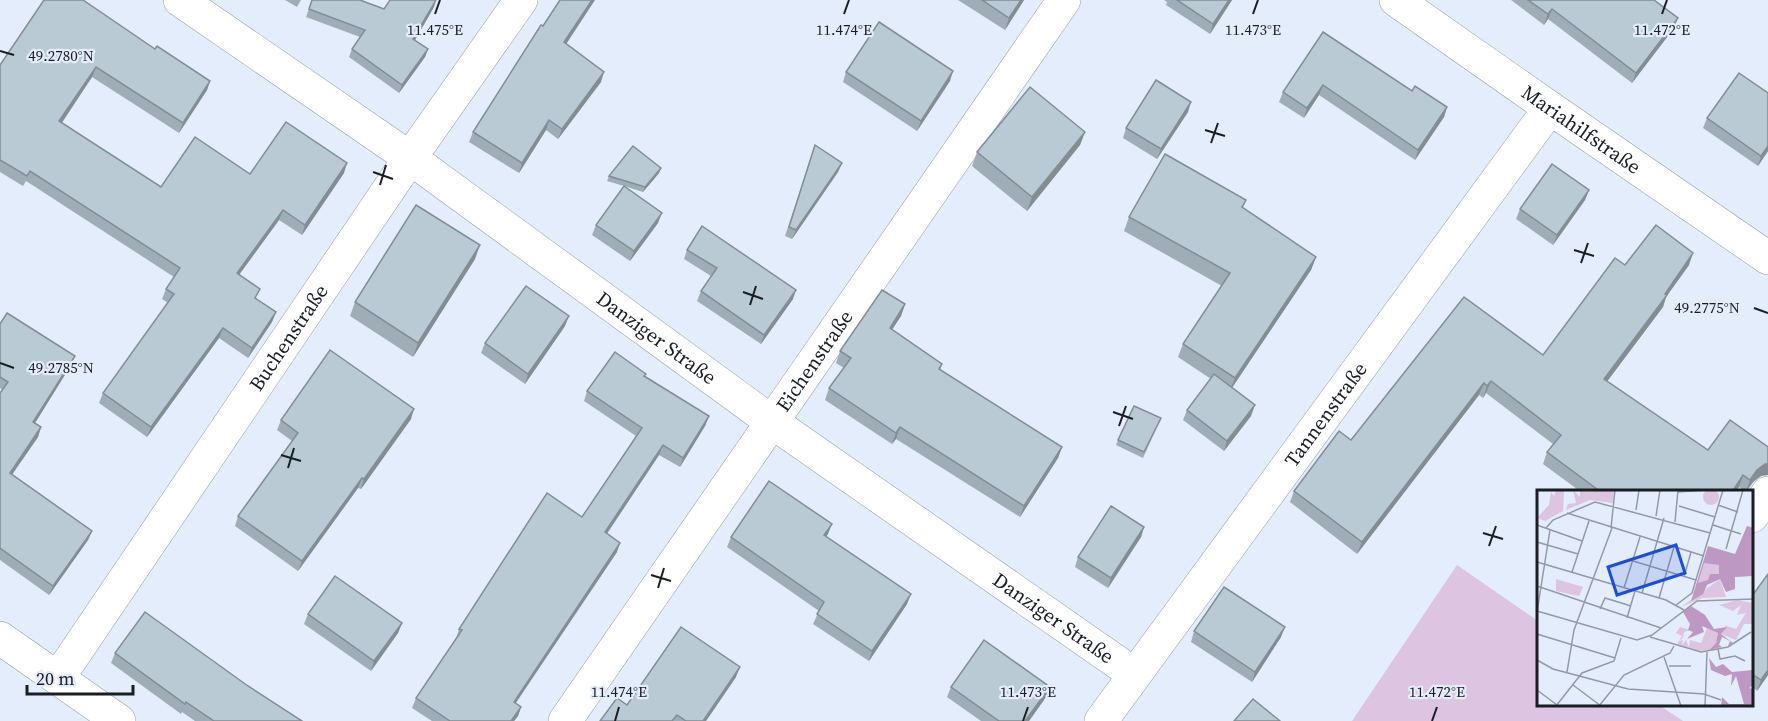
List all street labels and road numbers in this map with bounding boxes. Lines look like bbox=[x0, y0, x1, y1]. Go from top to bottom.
street label: Mariahilfstraße bbox=[1516, 78, 1646, 180]
street label: Buchenstraße bbox=[242, 279, 335, 397]
street label: Danziger Straße bbox=[591, 285, 722, 391]
street label: Eichenstraße bbox=[769, 305, 859, 417]
street label: Tannenstraße bbox=[1278, 356, 1373, 473]
street label: Danziger Straße bbox=[987, 566, 1120, 670]

